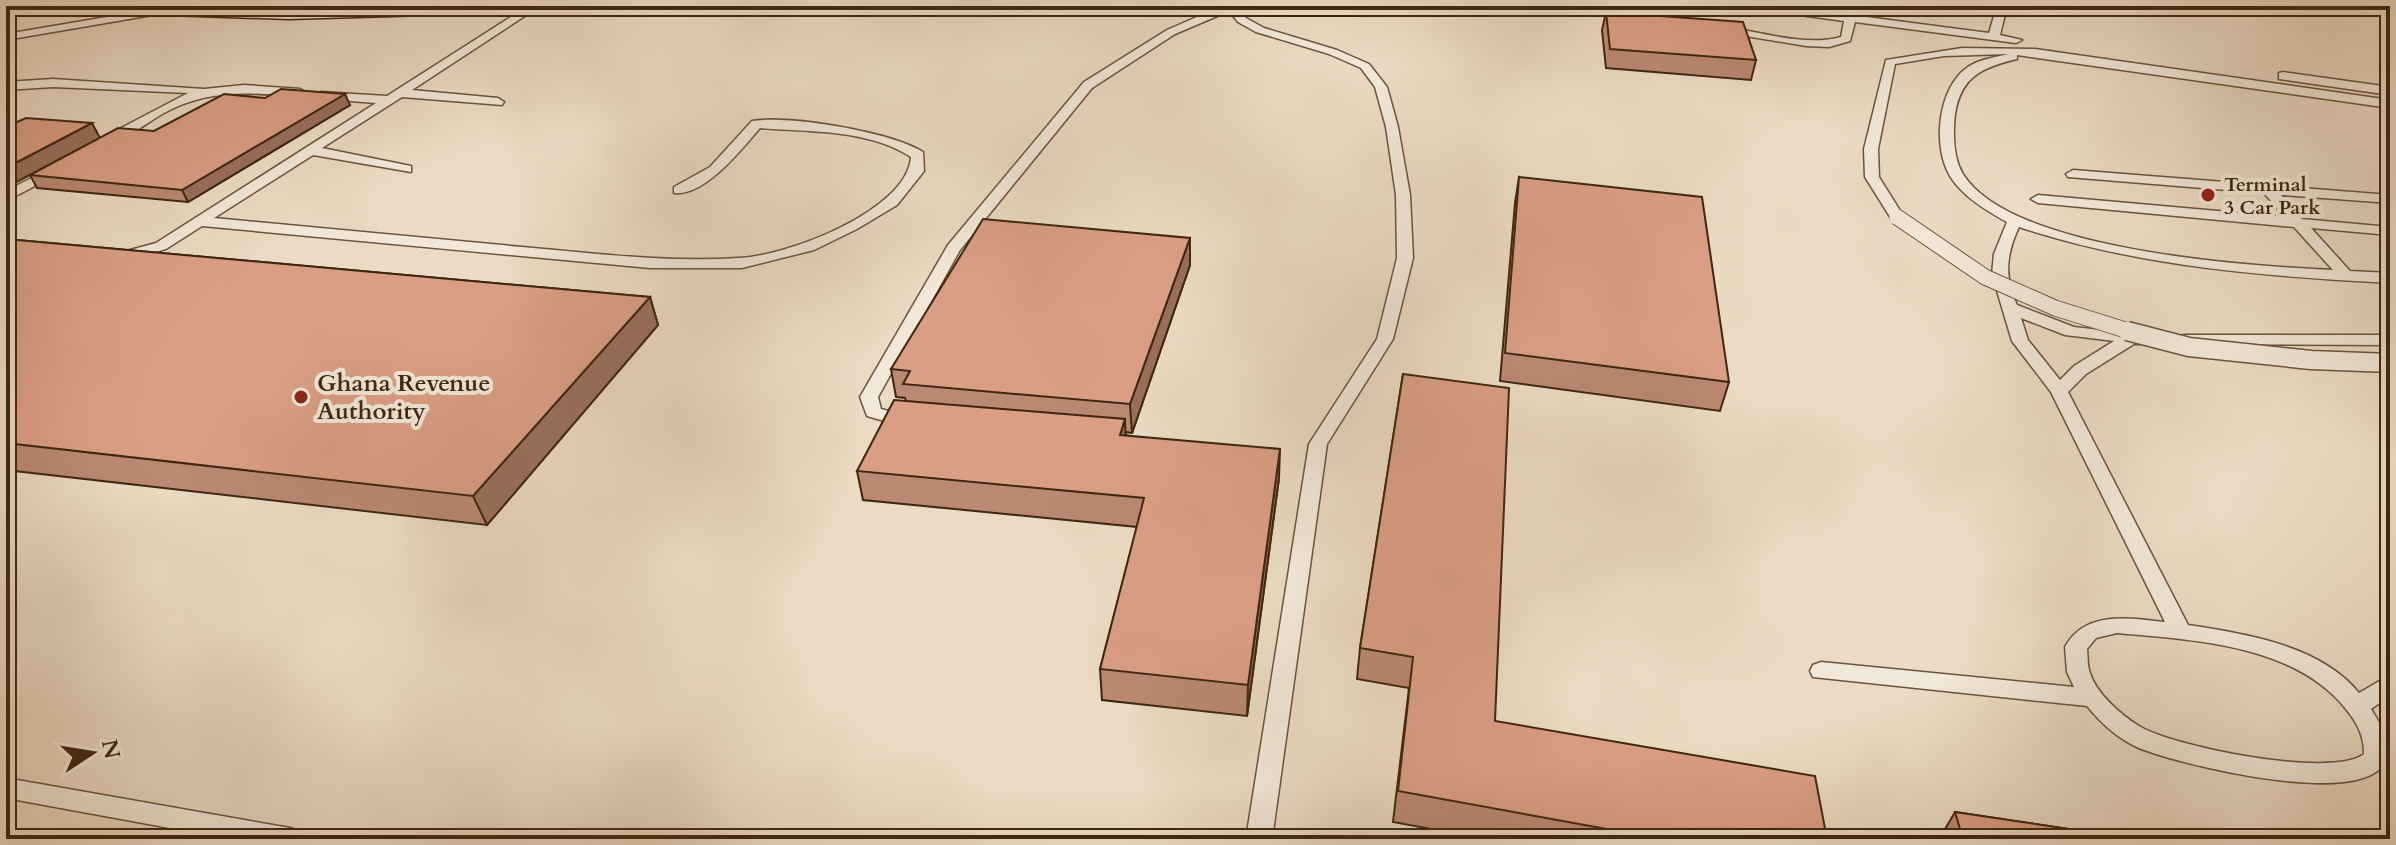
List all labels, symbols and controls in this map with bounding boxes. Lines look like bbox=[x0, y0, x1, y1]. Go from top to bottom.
place label: Terminal 3 Car Park bbox=[2224, 171, 2321, 221]
marker: Terminal 3 Car Park bbox=[2199, 186, 2217, 204]
place label: Ghana Revenue Authority bbox=[317, 367, 490, 428]
marker: Ghana Revenue Authority bbox=[292, 388, 310, 406]
north arrow bbox=[52, 713, 132, 793]
text: N bbox=[94, 737, 127, 762]

